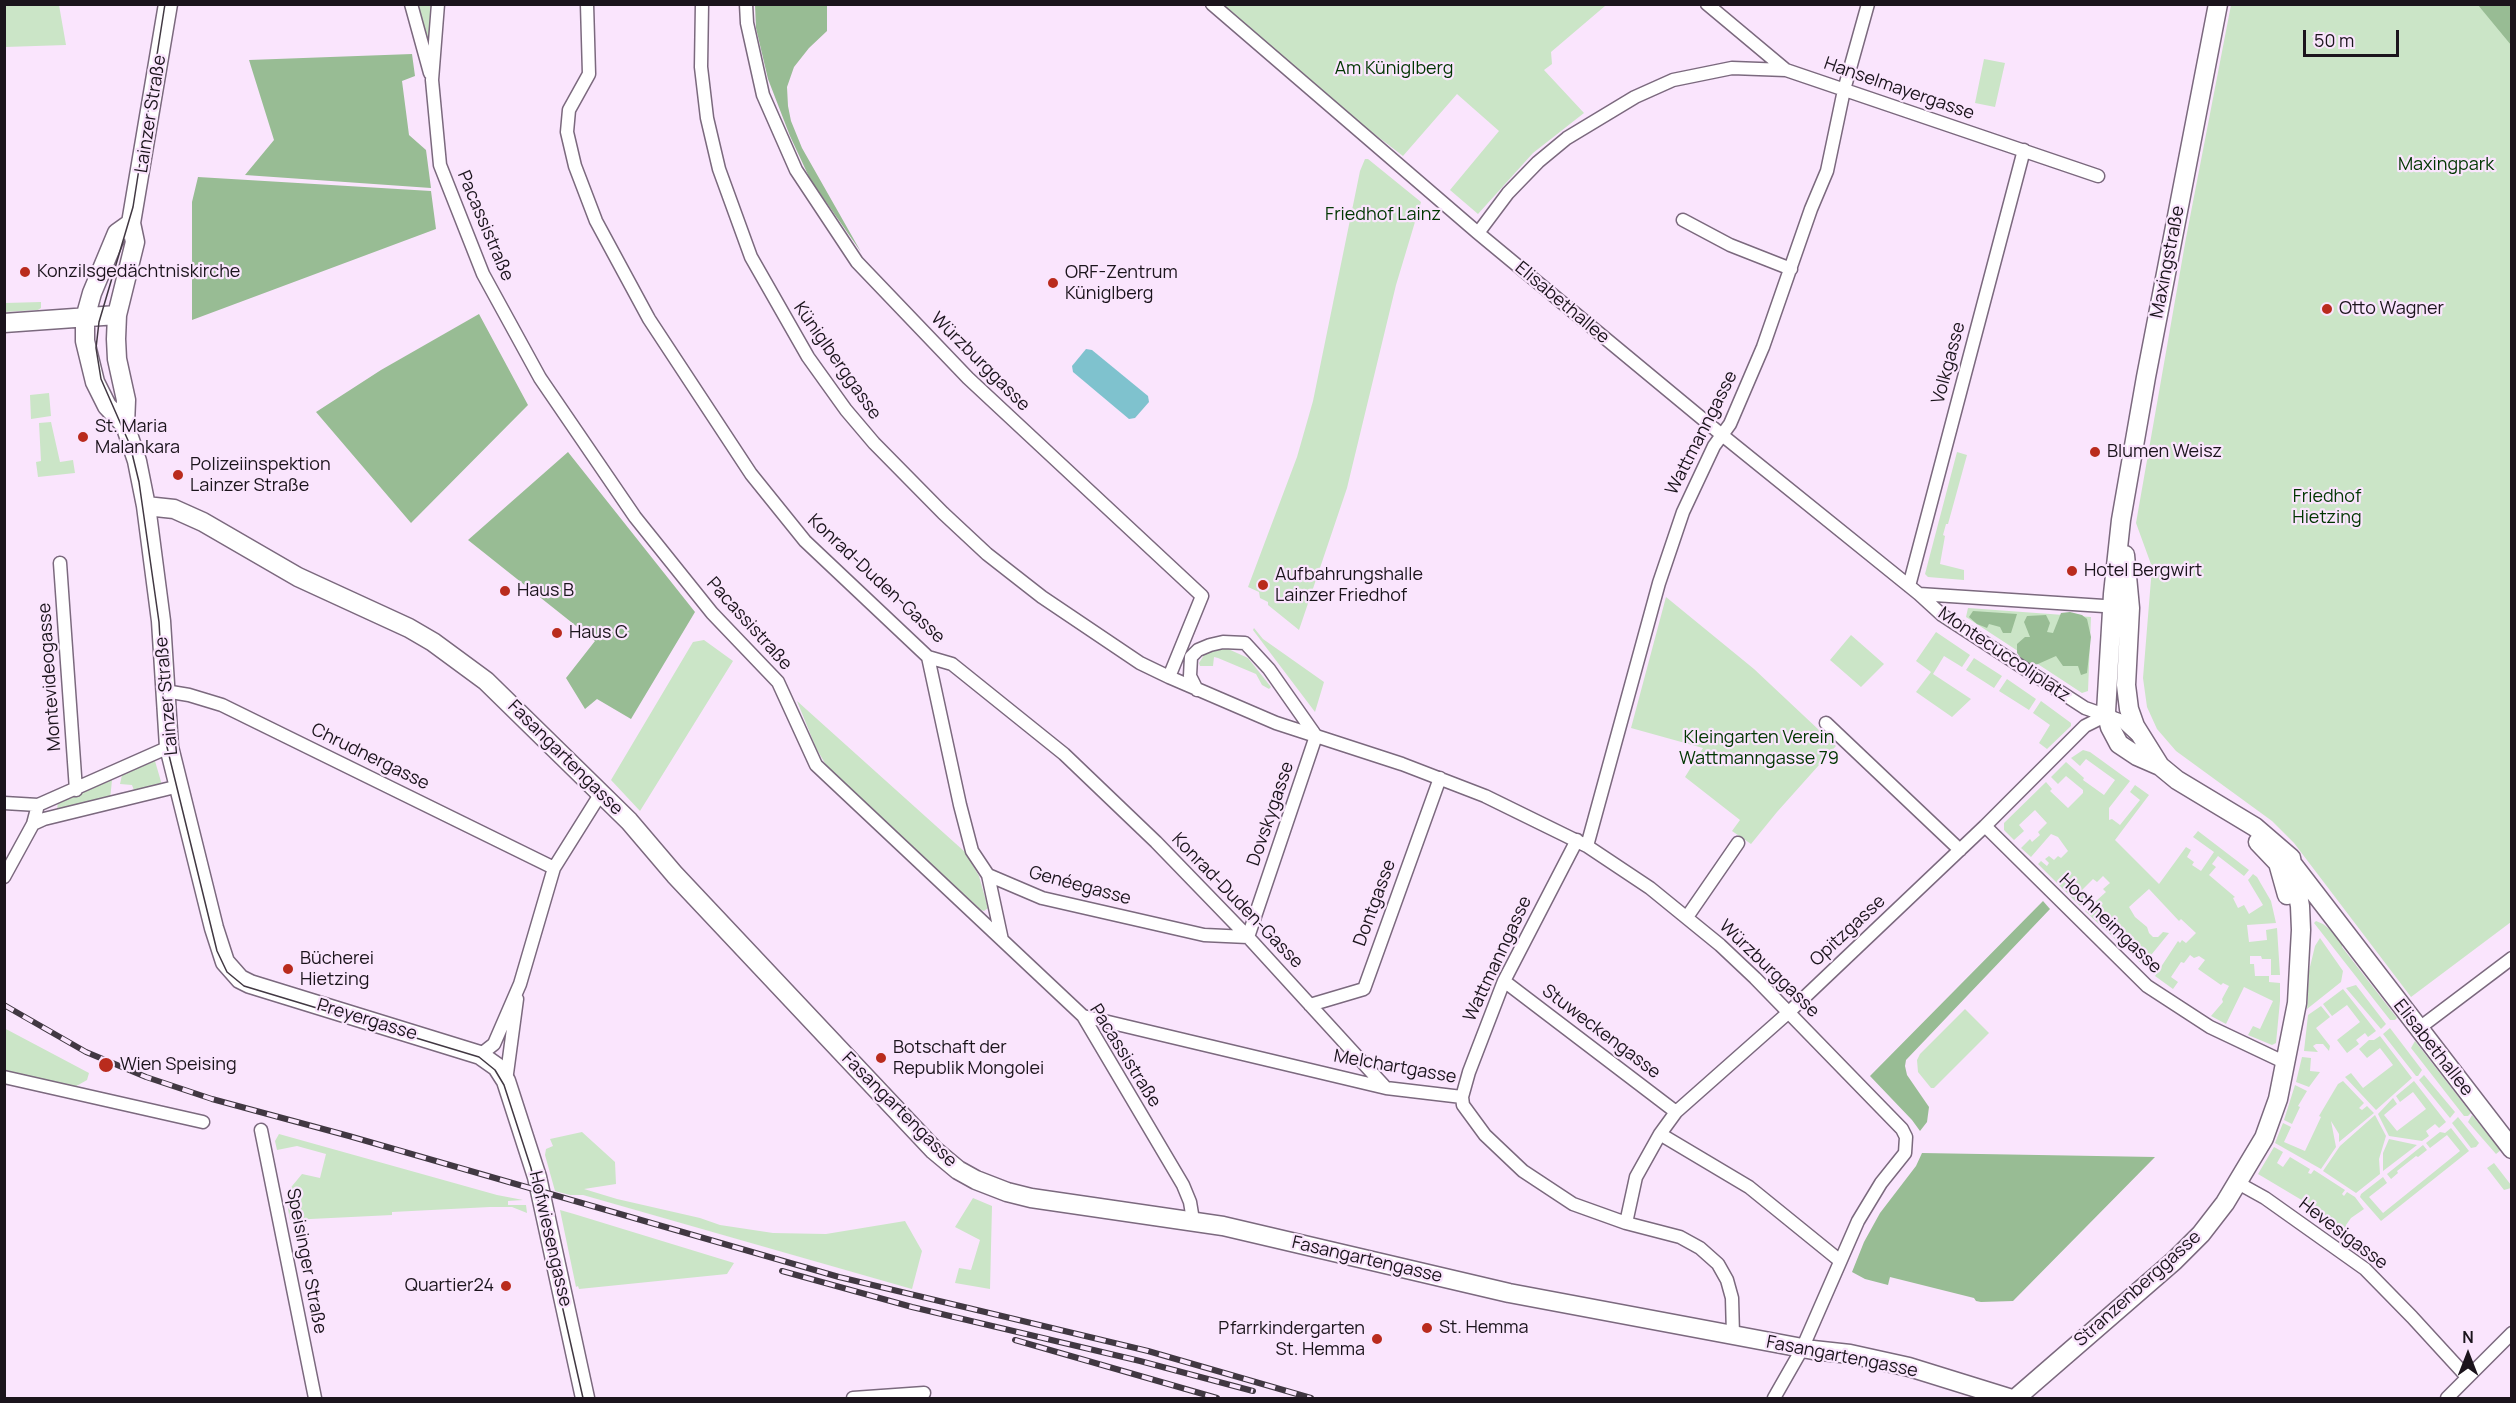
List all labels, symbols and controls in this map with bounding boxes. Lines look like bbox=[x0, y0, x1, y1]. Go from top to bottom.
scale bar bbox=[2306, 18, 2402, 56]
text: 50 m bbox=[2314, 28, 2354, 52]
street label: Lainzer Straße bbox=[131, 53, 171, 175]
street label: Hanselmayergasse bbox=[1821, 53, 1977, 125]
park label: Am Küniglberg bbox=[1335, 58, 1453, 80]
park label: Maxingpark bbox=[2398, 154, 2494, 176]
street label: Pacassistraße bbox=[452, 168, 518, 284]
park label: Friedhof Lainz bbox=[1325, 204, 1441, 226]
street label: Maxingstraße bbox=[2146, 204, 2190, 320]
street label: Elisabethallee bbox=[1510, 257, 1614, 349]
place label: Konzilsgedächtniskirche bbox=[37, 261, 240, 283]
place label: ORF-Zentrum Küniglberg bbox=[1065, 262, 1178, 304]
marker: Konzilsgedächtniskirche bbox=[18, 265, 32, 279]
marker: ORF-Zentrum Küniglberg bbox=[1046, 276, 1060, 290]
street label: Küniglberggasse bbox=[788, 298, 886, 424]
place label: Otto Wagner bbox=[2339, 298, 2444, 320]
marker: Otto Wagner bbox=[2320, 302, 2334, 316]
street label: Würzburggasse bbox=[926, 308, 1034, 416]
street label: Volkgasse bbox=[1928, 320, 1970, 406]
street label: Wattmanngasse bbox=[1661, 367, 1743, 499]
place label: St. Maria Malankara bbox=[95, 416, 180, 458]
marker: St. Maria Malankara bbox=[76, 430, 90, 444]
place label: Blumen Weisz bbox=[2107, 441, 2222, 463]
marker: Blumen Weisz bbox=[2088, 445, 2102, 459]
place label: Polizeiinspektion Lainzer Straße bbox=[190, 454, 331, 496]
marker: Polizeiinspektion Lainzer Straße bbox=[171, 468, 185, 482]
park label: Friedhof Hietzing bbox=[2292, 486, 2362, 528]
street label: Konrad-Duden-Gasse bbox=[803, 510, 949, 648]
place label: Hotel Bergwirt bbox=[2084, 560, 2202, 582]
place label: Aufbahrungshalle Lainzer Friedhof bbox=[1275, 564, 1423, 606]
marker: Hotel Bergwirt bbox=[2065, 564, 2079, 578]
street label: Pacassistraße bbox=[702, 573, 796, 675]
marker: Aufbahrungshalle Lainzer Friedhof bbox=[1256, 578, 1270, 592]
place label: Haus B bbox=[517, 580, 574, 602]
marker: Haus B bbox=[498, 584, 512, 598]
street label: Montevideogasse bbox=[34, 602, 66, 752]
street label: Montecuccoliplatz bbox=[1934, 603, 2074, 707]
place label: Haus C bbox=[569, 622, 628, 644]
marker: Haus C bbox=[550, 626, 564, 640]
street label: Lainzer Straße bbox=[151, 636, 183, 756]
street label: Fasangartengasse bbox=[503, 696, 627, 820]
street label: Chrudnergasse bbox=[307, 719, 433, 795]
park label: Kleingarten Verein Wattmanngasse 79 bbox=[1679, 727, 1839, 770]
street label: Dovskygasse bbox=[1243, 759, 1299, 869]
street label: Konrad-Duden-Gasse bbox=[1167, 829, 1307, 973]
street label: Dontgasse bbox=[1349, 857, 1401, 949]
street label: Genéegasse bbox=[1027, 862, 1133, 910]
street label: Hochheimgasse bbox=[2054, 870, 2166, 978]
street label: Opitzgasse bbox=[1806, 891, 1890, 971]
street label: Wattmanngasse bbox=[1459, 893, 1537, 1025]
street label: Würzburggasse bbox=[1714, 916, 1824, 1022]
place label: Bücherei Hietzing bbox=[300, 948, 374, 990]
marker: Bücherei Hietzing bbox=[281, 962, 295, 976]
street label: Stuweckengasse bbox=[1538, 980, 1664, 1084]
street label: Preyergasse bbox=[314, 995, 420, 1045]
street label: Elisabethallee bbox=[2389, 995, 2477, 1101]
street label: Pacassistraße bbox=[1085, 1000, 1165, 1112]
place label: Botschaft der Republik Mongolei bbox=[893, 1037, 1044, 1080]
street label: Melchartgasse bbox=[1332, 1046, 1458, 1088]
street label: Fasangartengasse bbox=[837, 1048, 961, 1172]
marker: Botschaft der Republik Mongolei bbox=[874, 1051, 888, 1065]
place label: Wien Speising bbox=[120, 1054, 237, 1076]
marker: Wien Speising bbox=[97, 1056, 115, 1074]
street label: Hofwiesengasse bbox=[524, 1169, 576, 1309]
street label: Speisinger Straße bbox=[281, 1186, 331, 1336]
street label: Hevesigasse bbox=[2294, 1194, 2392, 1274]
street label: Stranzenberggasse bbox=[2070, 1226, 2206, 1352]
street label: Fasangartengasse bbox=[1290, 1232, 1444, 1288]
place label: Quartier24 bbox=[405, 1275, 494, 1297]
marker: Quartier24 bbox=[499, 1279, 513, 1293]
place label: St. Hemma bbox=[1439, 1317, 1529, 1339]
place label: Pfarrkindergarten St. Hemma bbox=[1218, 1318, 1365, 1360]
marker: St. Hemma bbox=[1420, 1321, 1434, 1335]
north arrow bbox=[2438, 1325, 2498, 1385]
text: N bbox=[2462, 1326, 2474, 1348]
marker: Pfarrkindergarten St. Hemma bbox=[1370, 1332, 1384, 1346]
street label: Fasangartengasse bbox=[1764, 1332, 1920, 1382]

